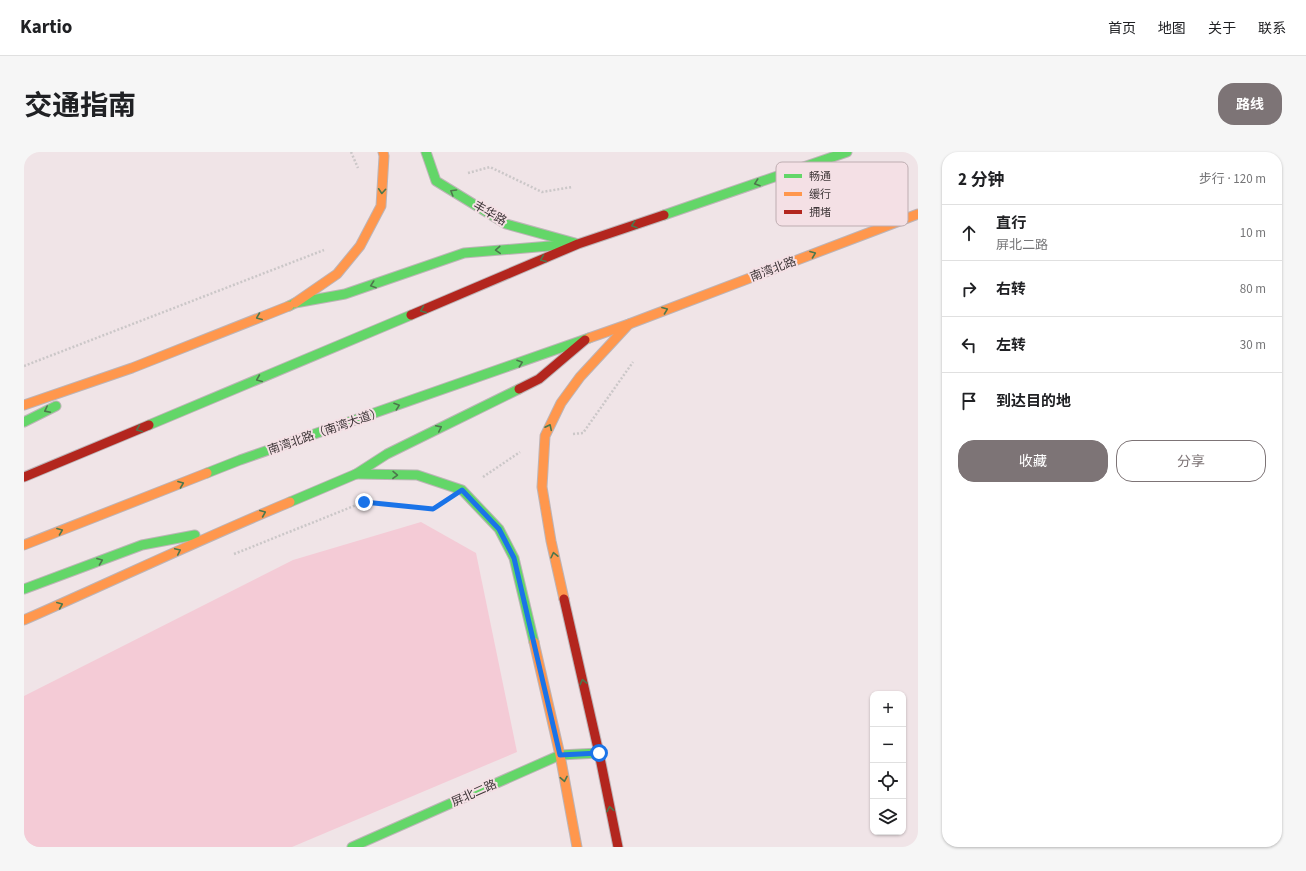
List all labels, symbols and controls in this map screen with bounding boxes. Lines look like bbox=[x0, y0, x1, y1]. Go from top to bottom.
text: Kartio bbox=[20, 14, 72, 41]
text: 首页 bbox=[1108, 19, 1136, 39]
text: 地图 bbox=[1158, 19, 1186, 39]
text: 关于 bbox=[1208, 19, 1236, 39]
text: 联系 bbox=[1258, 19, 1286, 39]
button: 路线 bbox=[1218, 83, 1282, 125]
text: 交通指南 bbox=[24, 86, 136, 126]
legend bbox=[776, 162, 908, 226]
text: 2 分钟 bbox=[958, 168, 1004, 192]
text: 畅通 bbox=[809, 169, 831, 184]
text: 步行 · 120 m bbox=[1199, 170, 1266, 188]
one-way arrow bbox=[754, 178, 761, 186]
text: 缓行 bbox=[809, 187, 831, 202]
one-way arrow bbox=[377, 188, 386, 194]
one-way arrow bbox=[450, 189, 457, 196]
street label: 丰华路 bbox=[470, 197, 510, 230]
text: 拥堵 bbox=[809, 205, 831, 220]
text: 直行 bbox=[996, 213, 1026, 234]
one-way arrow bbox=[631, 220, 638, 228]
icon: ahead bbox=[958, 222, 980, 244]
text: 10 m bbox=[1240, 224, 1266, 242]
text: 屏北二路 bbox=[996, 236, 1048, 254]
one-way arrow bbox=[495, 246, 501, 255]
one-way arrow bbox=[809, 250, 816, 258]
street label: 南湾北路 bbox=[748, 253, 799, 286]
one-way arrow bbox=[539, 254, 547, 262]
icon: right bbox=[958, 278, 980, 300]
text: 右转 bbox=[996, 279, 1026, 300]
one-way arrow bbox=[370, 280, 377, 288]
text: 80 m bbox=[1240, 280, 1266, 298]
one-way arrow bbox=[419, 305, 427, 313]
one-way arrow bbox=[662, 307, 669, 315]
one-way arrow bbox=[256, 313, 263, 321]
icon: left bbox=[958, 334, 980, 356]
text: 左转 bbox=[996, 335, 1026, 356]
text: 30 m bbox=[1240, 336, 1266, 354]
one-way arrow bbox=[516, 359, 523, 367]
one-way arrow bbox=[255, 375, 262, 383]
icon: arrive bbox=[958, 390, 980, 412]
text: 到达目的地 bbox=[996, 391, 1071, 412]
one-way arrow bbox=[394, 402, 401, 410]
street label: 南湾北路（南湾大道） bbox=[266, 404, 385, 459]
one-way arrow bbox=[44, 406, 51, 413]
one-way arrow bbox=[135, 424, 143, 432]
one-way arrow bbox=[544, 424, 552, 431]
one-way arrow bbox=[435, 425, 442, 433]
button: 收藏 bbox=[958, 440, 1108, 482]
button: 分享 bbox=[1116, 440, 1266, 482]
one-way arrow bbox=[392, 471, 398, 479]
one-way arrow bbox=[178, 480, 185, 488]
route end bbox=[355, 493, 373, 511]
one-way arrow bbox=[259, 510, 267, 518]
one-way arrow bbox=[57, 528, 64, 536]
one-way arrow bbox=[174, 548, 182, 556]
one-way arrow bbox=[550, 552, 558, 558]
one-way arrow bbox=[96, 557, 103, 565]
one-way arrow bbox=[56, 601, 63, 609]
one-way arrow bbox=[579, 679, 587, 685]
map controls bbox=[870, 691, 906, 835]
button: + bbox=[870, 691, 906, 727]
button: − bbox=[870, 727, 906, 763]
route start bbox=[590, 744, 608, 762]
button: locate bbox=[870, 763, 906, 799]
one-way arrow bbox=[560, 775, 568, 782]
street label: 屏北二路 bbox=[449, 776, 500, 811]
button: layers bbox=[870, 799, 906, 835]
one-way arrow bbox=[607, 806, 615, 812]

